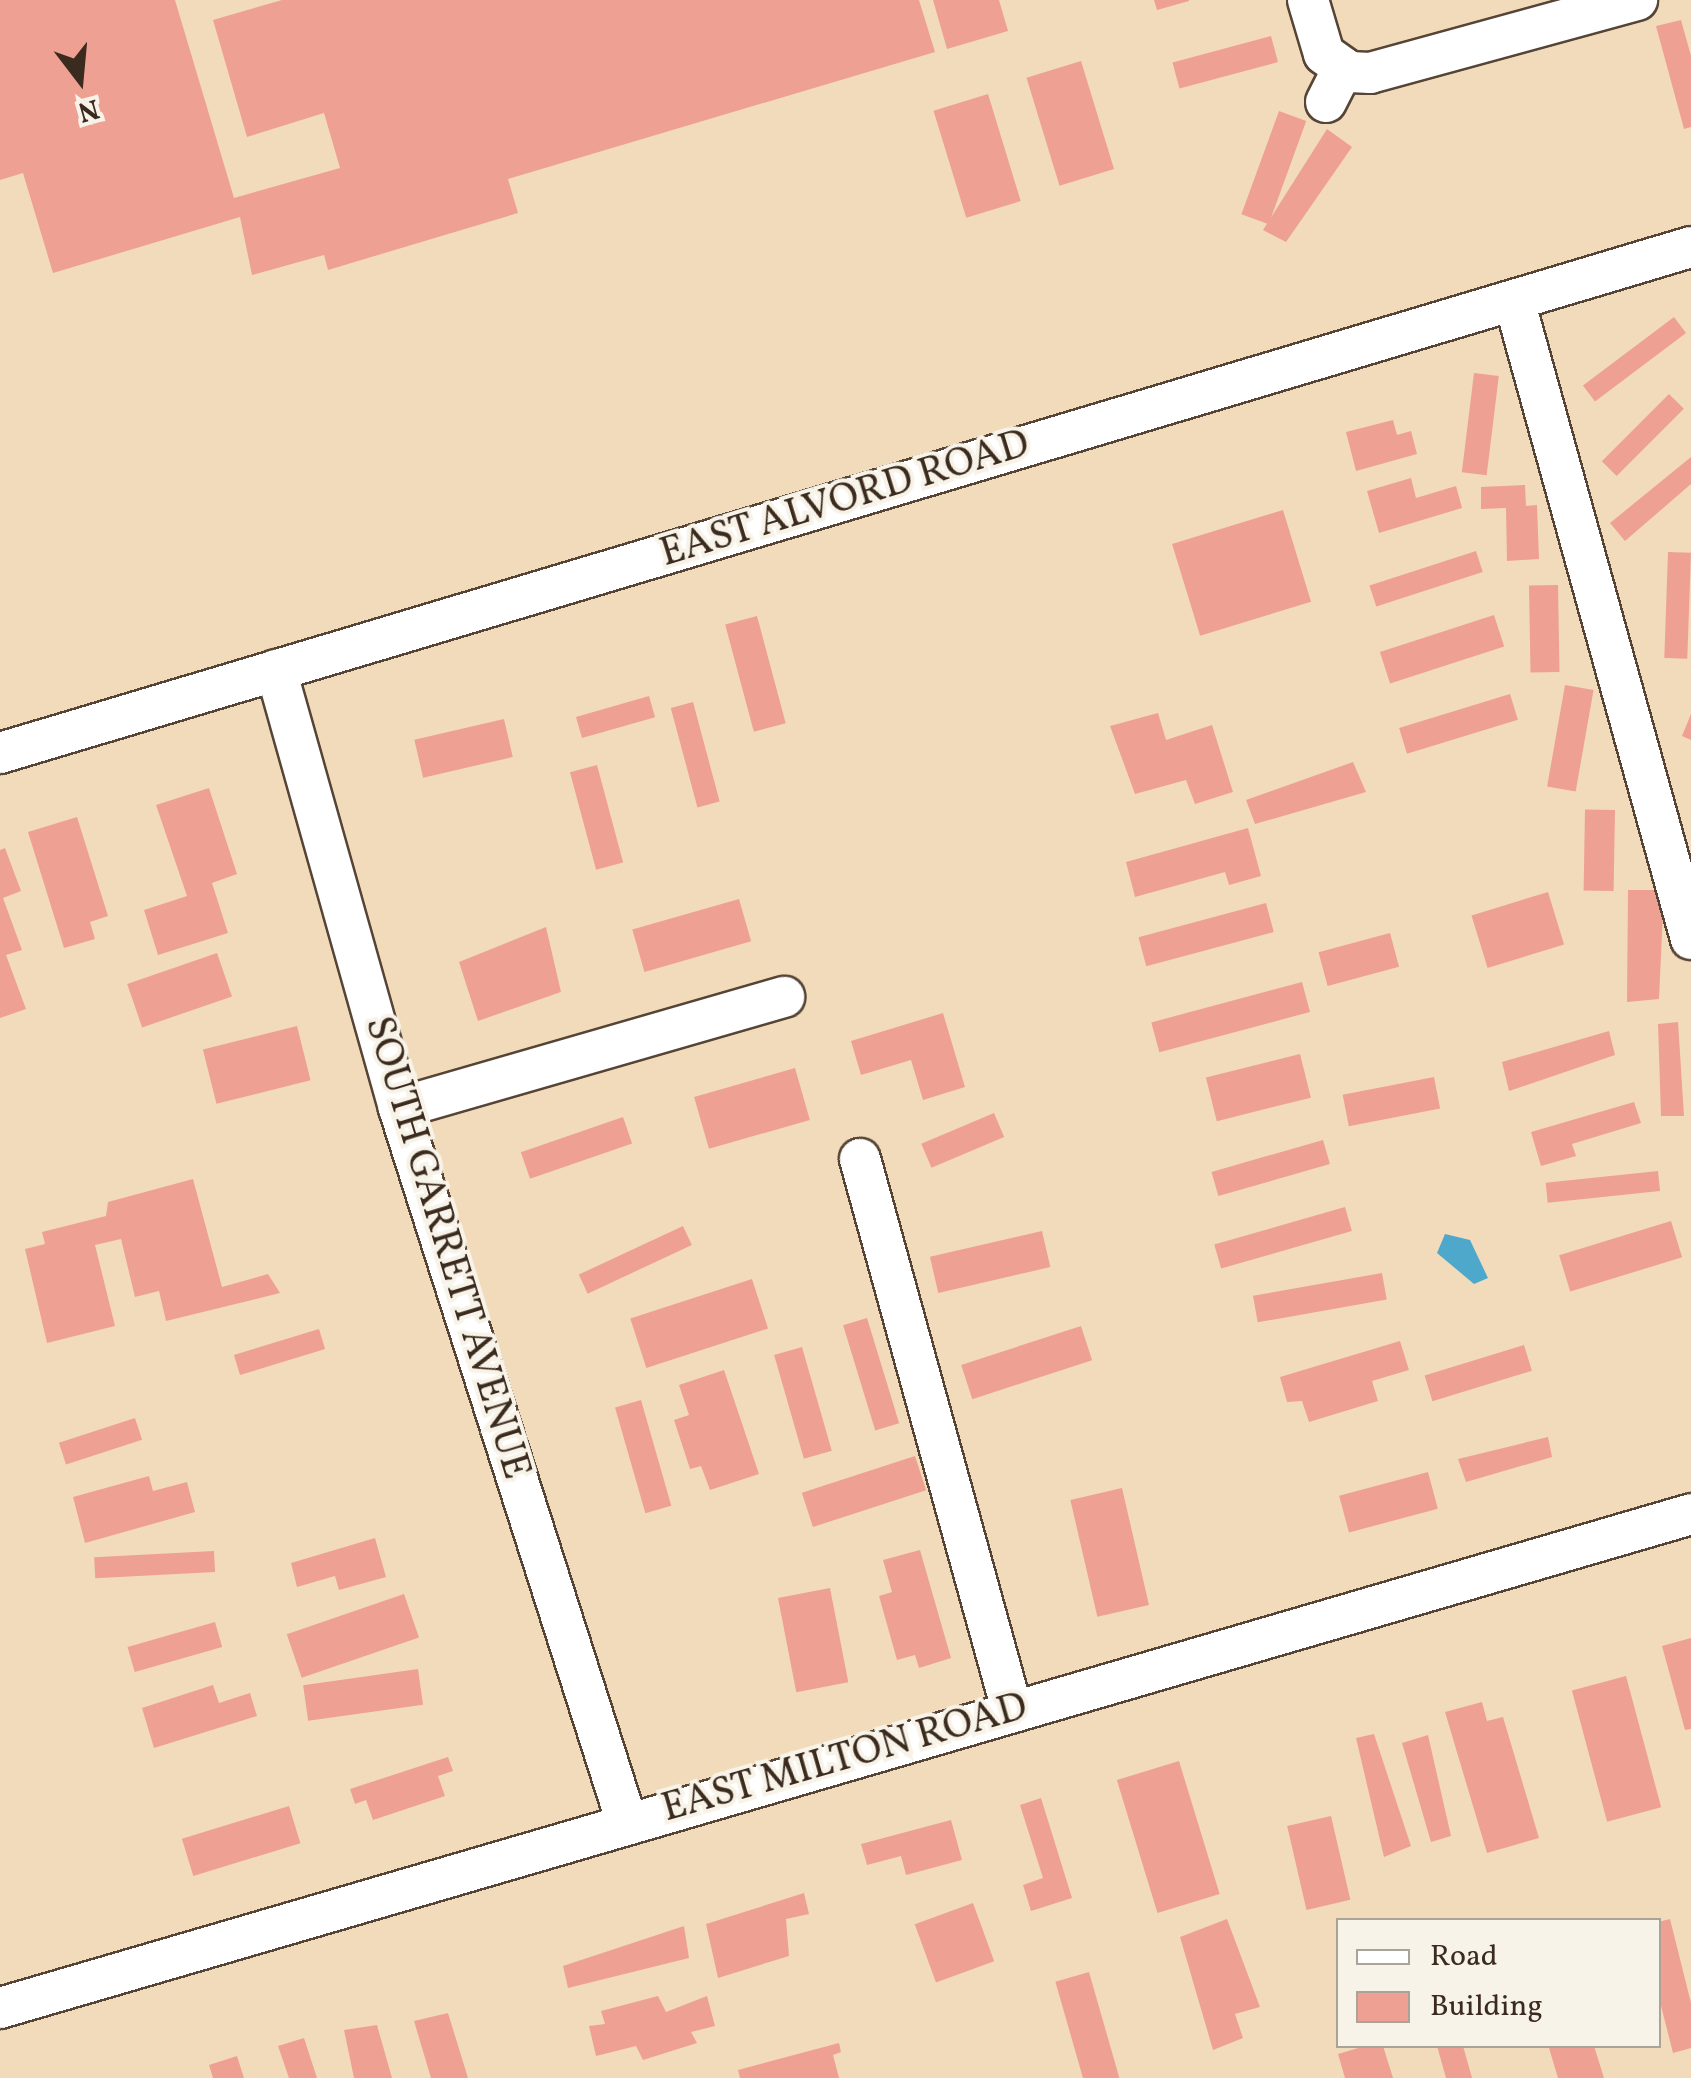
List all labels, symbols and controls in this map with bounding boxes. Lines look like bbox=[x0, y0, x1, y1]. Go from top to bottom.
north arrow bbox=[30, 30, 130, 130]
text: N bbox=[73, 88, 104, 131]
street label: EAST ALVORD ROAD bbox=[654, 421, 1036, 579]
street label: SOUTH GARRETT AVENUE bbox=[353, 1010, 539, 1486]
street label: EAST MILTON ROAD bbox=[656, 1684, 1034, 1834]
legend bbox=[1336, 1918, 1661, 2048]
text: Road bbox=[1430, 1936, 1498, 1978]
text: Building bbox=[1430, 1986, 1543, 2028]

